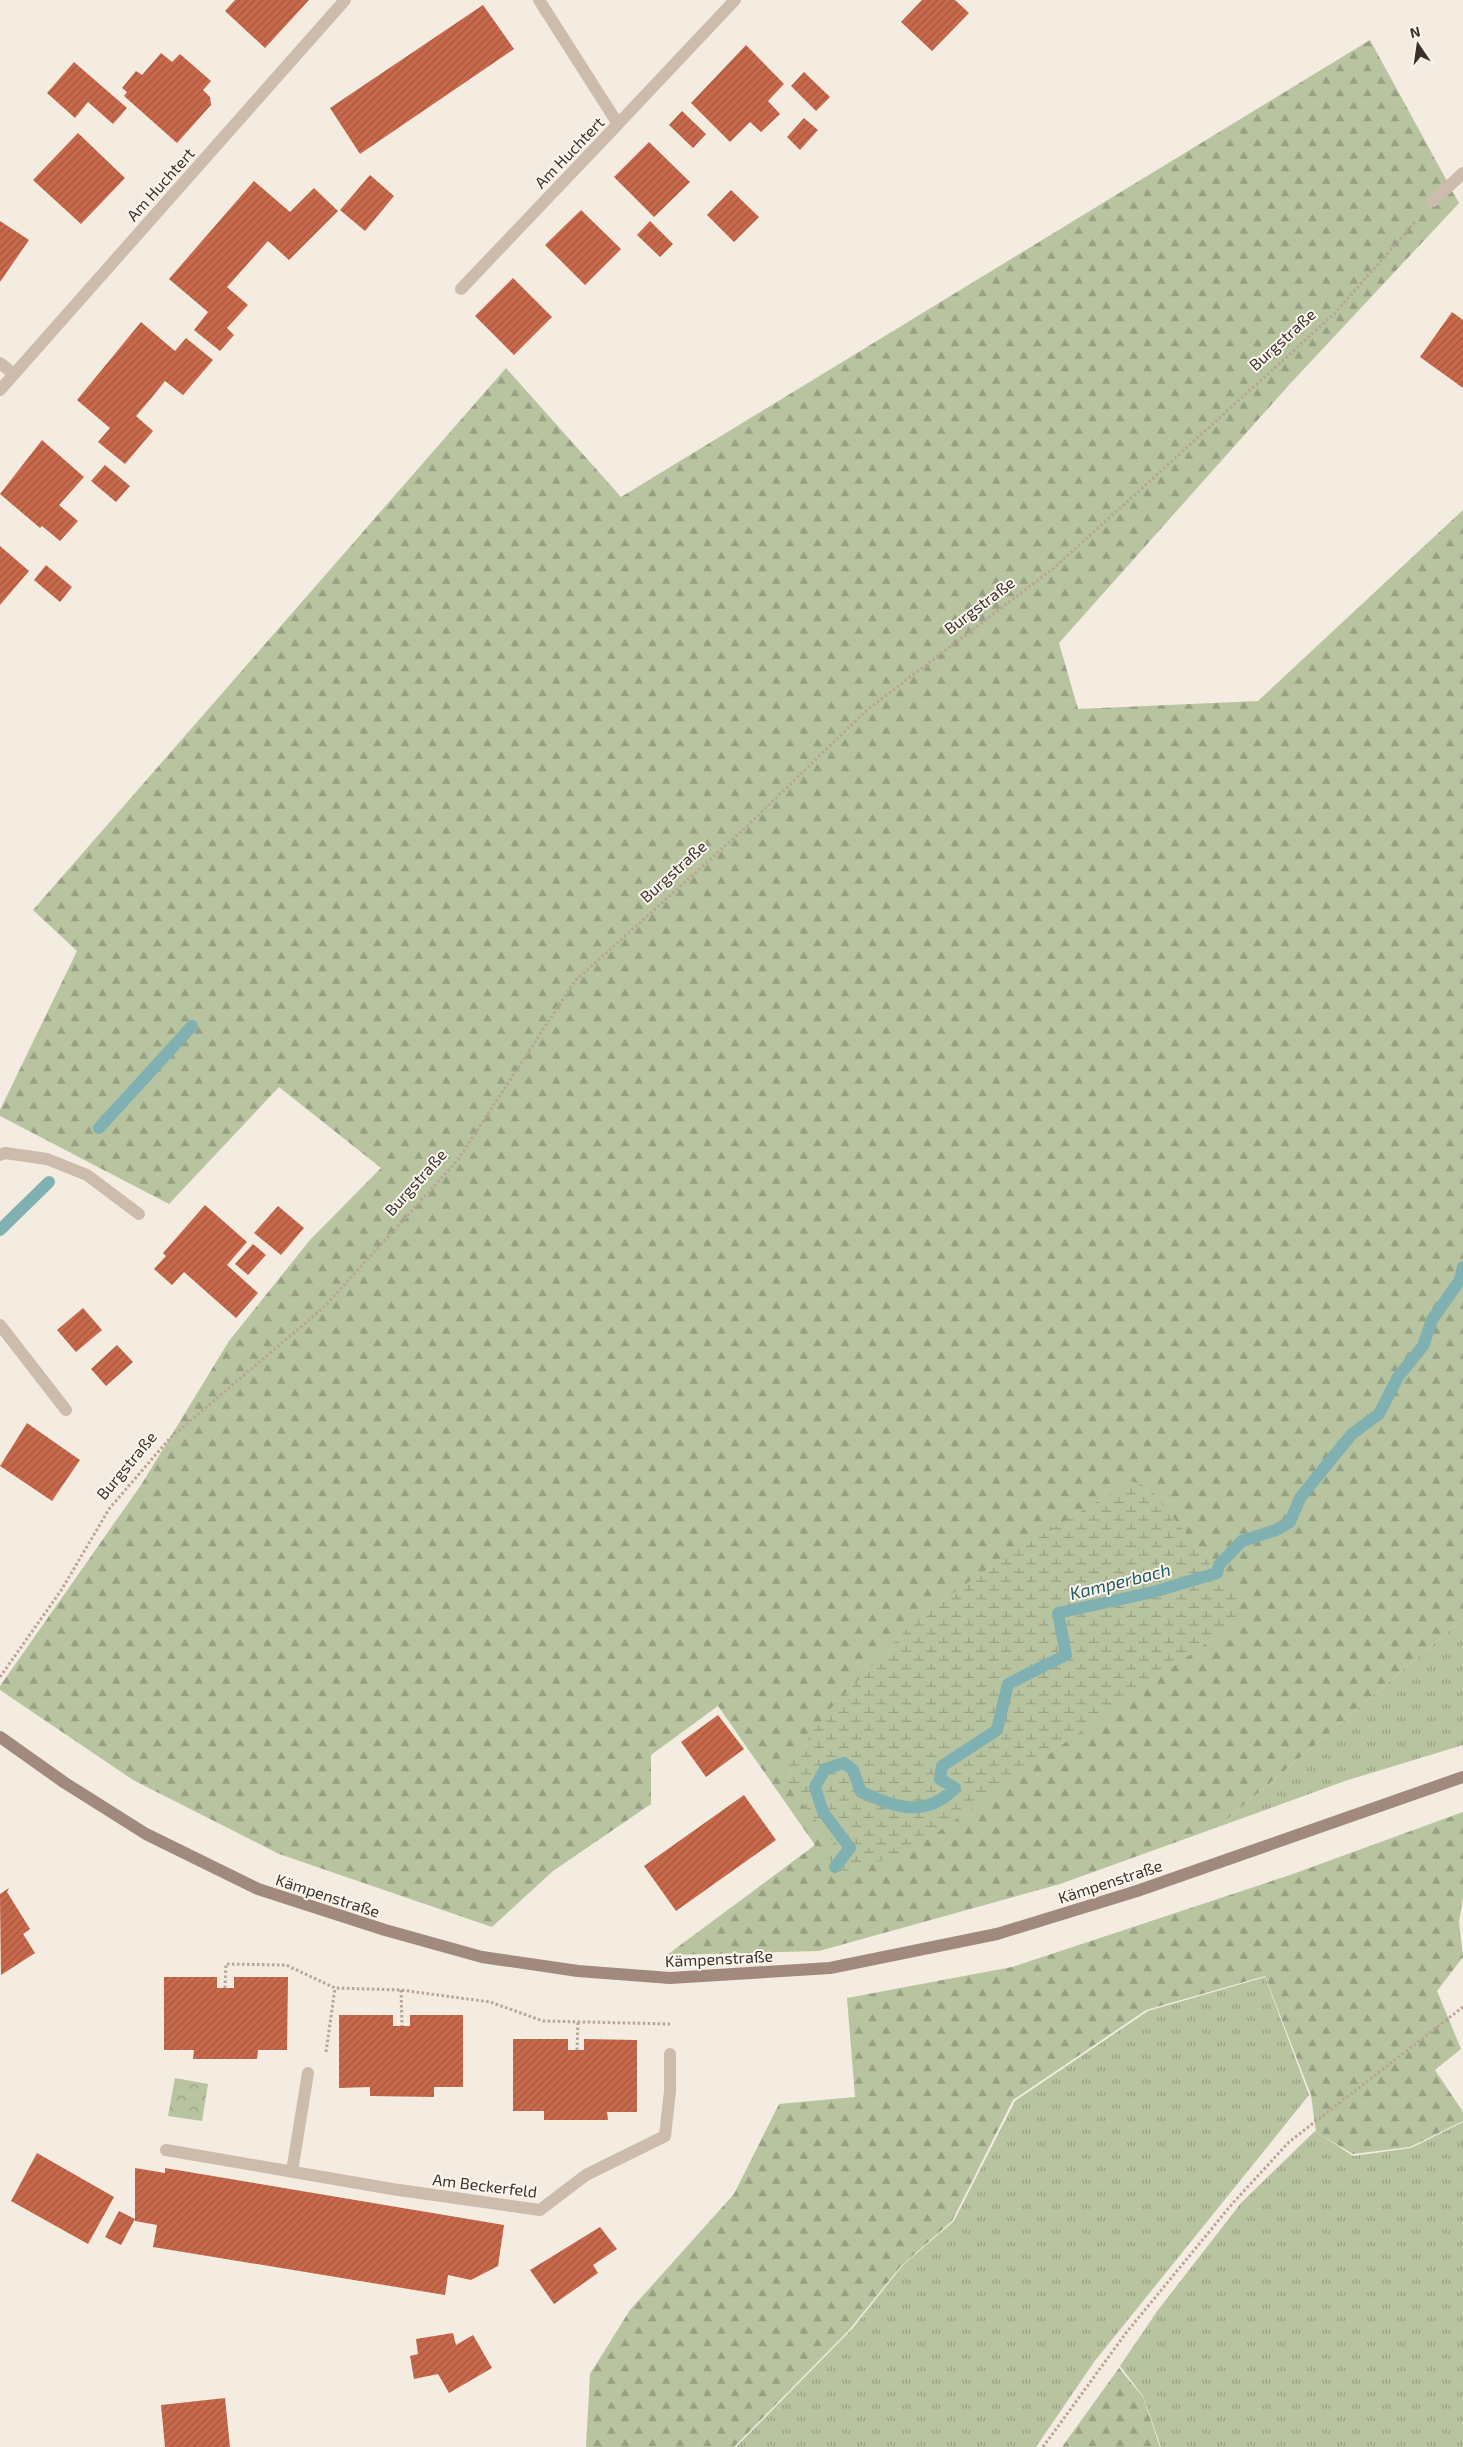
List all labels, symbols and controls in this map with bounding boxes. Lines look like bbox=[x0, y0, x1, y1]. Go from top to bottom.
north arrow bbox=[1393, 20, 1443, 70]
text: N bbox=[1408, 22, 1422, 41]
street label: Am Huchtert bbox=[530, 112, 608, 192]
street label: Am Huchtert bbox=[122, 144, 198, 224]
street label: Burgstraße bbox=[1245, 304, 1319, 374]
street label: Burgstraße bbox=[940, 572, 1018, 638]
street label: Burgstraße bbox=[636, 836, 710, 906]
street label: Burgstraße bbox=[380, 1145, 450, 1219]
street label: Burgstraße bbox=[92, 1427, 160, 1503]
water label: Kamperbach bbox=[1067, 1558, 1173, 1604]
street label: Kämpenstraße bbox=[1056, 1855, 1164, 1907]
street label: Kämpenstraße bbox=[274, 1869, 382, 1921]
street label: Kämpenstraße bbox=[664, 1946, 774, 1970]
street label: Am Beckerfeld bbox=[432, 2169, 538, 2201]

